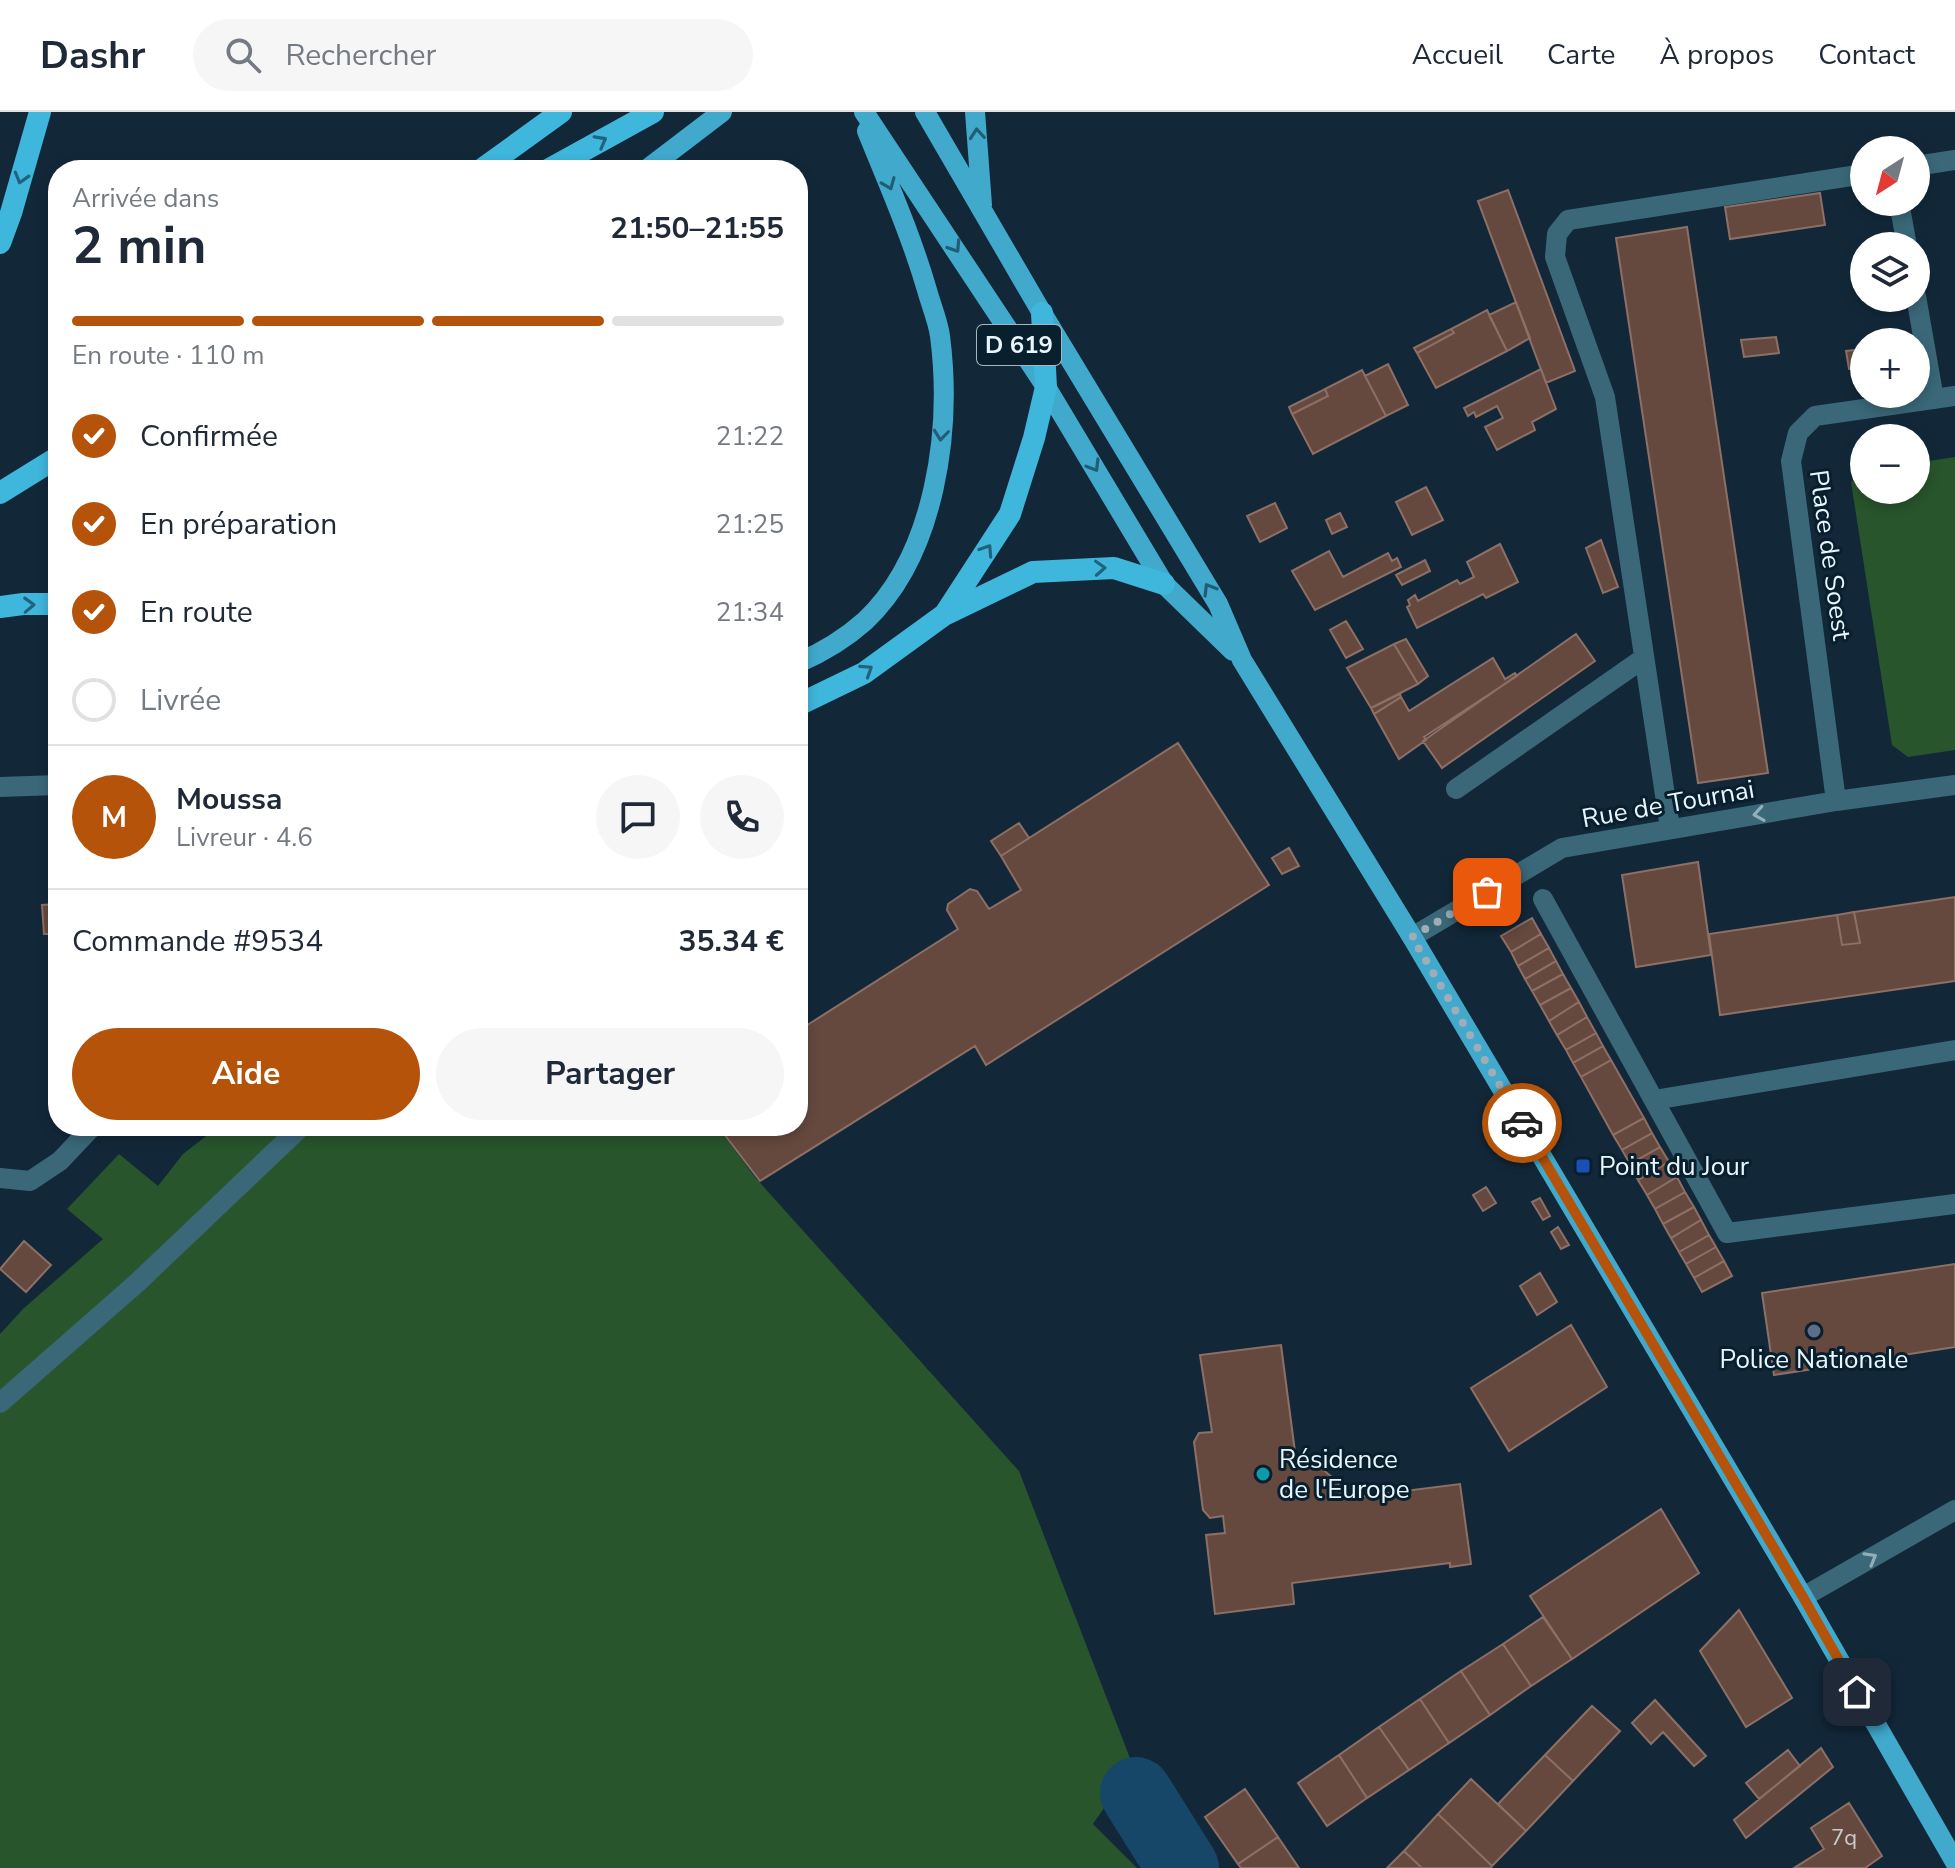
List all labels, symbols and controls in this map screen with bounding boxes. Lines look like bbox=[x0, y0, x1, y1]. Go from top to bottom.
search box bbox=[193, 19, 753, 91]
text: Dashr bbox=[40, 30, 145, 81]
icon: search bbox=[221, 33, 265, 77]
text: Rechercher bbox=[285, 35, 436, 76]
text: Accueil bbox=[1412, 36, 1503, 74]
text: Carte bbox=[1547, 36, 1616, 74]
text: À propos bbox=[1660, 36, 1774, 74]
text: Contact bbox=[1818, 36, 1915, 74]
one-way arrow bbox=[969, 127, 986, 140]
one-way arrow bbox=[592, 135, 606, 151]
north arrow bbox=[1850, 136, 1930, 216]
map controls bbox=[1850, 136, 1930, 504]
one-way arrow bbox=[14, 170, 30, 184]
one-way arrow bbox=[879, 176, 895, 190]
text: Arrivée dans bbox=[72, 181, 219, 216]
text: 21:50–21:55 bbox=[610, 208, 784, 249]
text: 2 min bbox=[72, 210, 207, 281]
button: layers bbox=[1850, 232, 1930, 312]
one-way arrow bbox=[945, 238, 960, 252]
road number: D 619 bbox=[977, 325, 1061, 365]
button: + bbox=[1850, 328, 1930, 408]
text: En route · 110 m bbox=[72, 338, 265, 373]
icon: check bbox=[72, 414, 116, 458]
text: Confirmée bbox=[140, 416, 278, 457]
text: 21:22 bbox=[716, 419, 784, 454]
button: − bbox=[1850, 424, 1930, 504]
one-way arrow bbox=[933, 429, 950, 442]
one-way arrow bbox=[1084, 457, 1099, 472]
street label: Place de Soest bbox=[1801, 468, 1859, 643]
icon: check bbox=[72, 502, 116, 546]
text: En préparation bbox=[140, 504, 337, 545]
text: 21:25 bbox=[716, 507, 784, 542]
one-way arrow bbox=[977, 544, 992, 559]
one-way arrow bbox=[1094, 560, 1107, 577]
one-way arrow bbox=[1204, 583, 1219, 598]
icon: check bbox=[72, 590, 116, 634]
text: En route bbox=[140, 592, 253, 633]
text: 21:34 bbox=[716, 595, 784, 630]
one-way arrow bbox=[23, 596, 36, 613]
one-way arrow bbox=[859, 665, 873, 680]
text: Livrée bbox=[140, 680, 221, 721]
street label: Rue de Tournai bbox=[1579, 772, 1757, 836]
button: chat bbox=[596, 775, 680, 859]
button: phone bbox=[700, 775, 784, 859]
text: Moussa bbox=[176, 779, 282, 820]
text: M bbox=[101, 797, 127, 838]
one-way arrow bbox=[1752, 805, 1766, 822]
text: Livreur · 4.6 bbox=[176, 820, 313, 855]
pin bbox=[1453, 858, 1521, 926]
icon: bag bbox=[1465, 870, 1509, 914]
text: Commande #9534 bbox=[72, 921, 323, 962]
text: 35.34 € bbox=[678, 921, 784, 962]
button: Aide bbox=[72, 1028, 420, 1120]
button: Partager bbox=[436, 1028, 784, 1120]
courier bbox=[1482, 1083, 1562, 1163]
icon: car bbox=[1500, 1101, 1544, 1145]
place label: Point du Jour bbox=[1599, 1149, 1750, 1184]
marker: Point du Jour bbox=[1574, 1157, 1592, 1175]
marker: Police Nationale bbox=[1805, 1322, 1823, 1340]
place label: Police Nationale bbox=[1720, 1342, 1908, 1377]
place label: Résidence de l'Europe bbox=[1279, 1442, 1409, 1507]
marker: Résidence de l'Europe bbox=[1254, 1465, 1272, 1483]
one-way arrow bbox=[1862, 1552, 1877, 1568]
pin bbox=[1823, 1658, 1891, 1726]
icon: home bbox=[1835, 1670, 1879, 1714]
house number: 7q bbox=[1831, 1823, 1857, 1853]

